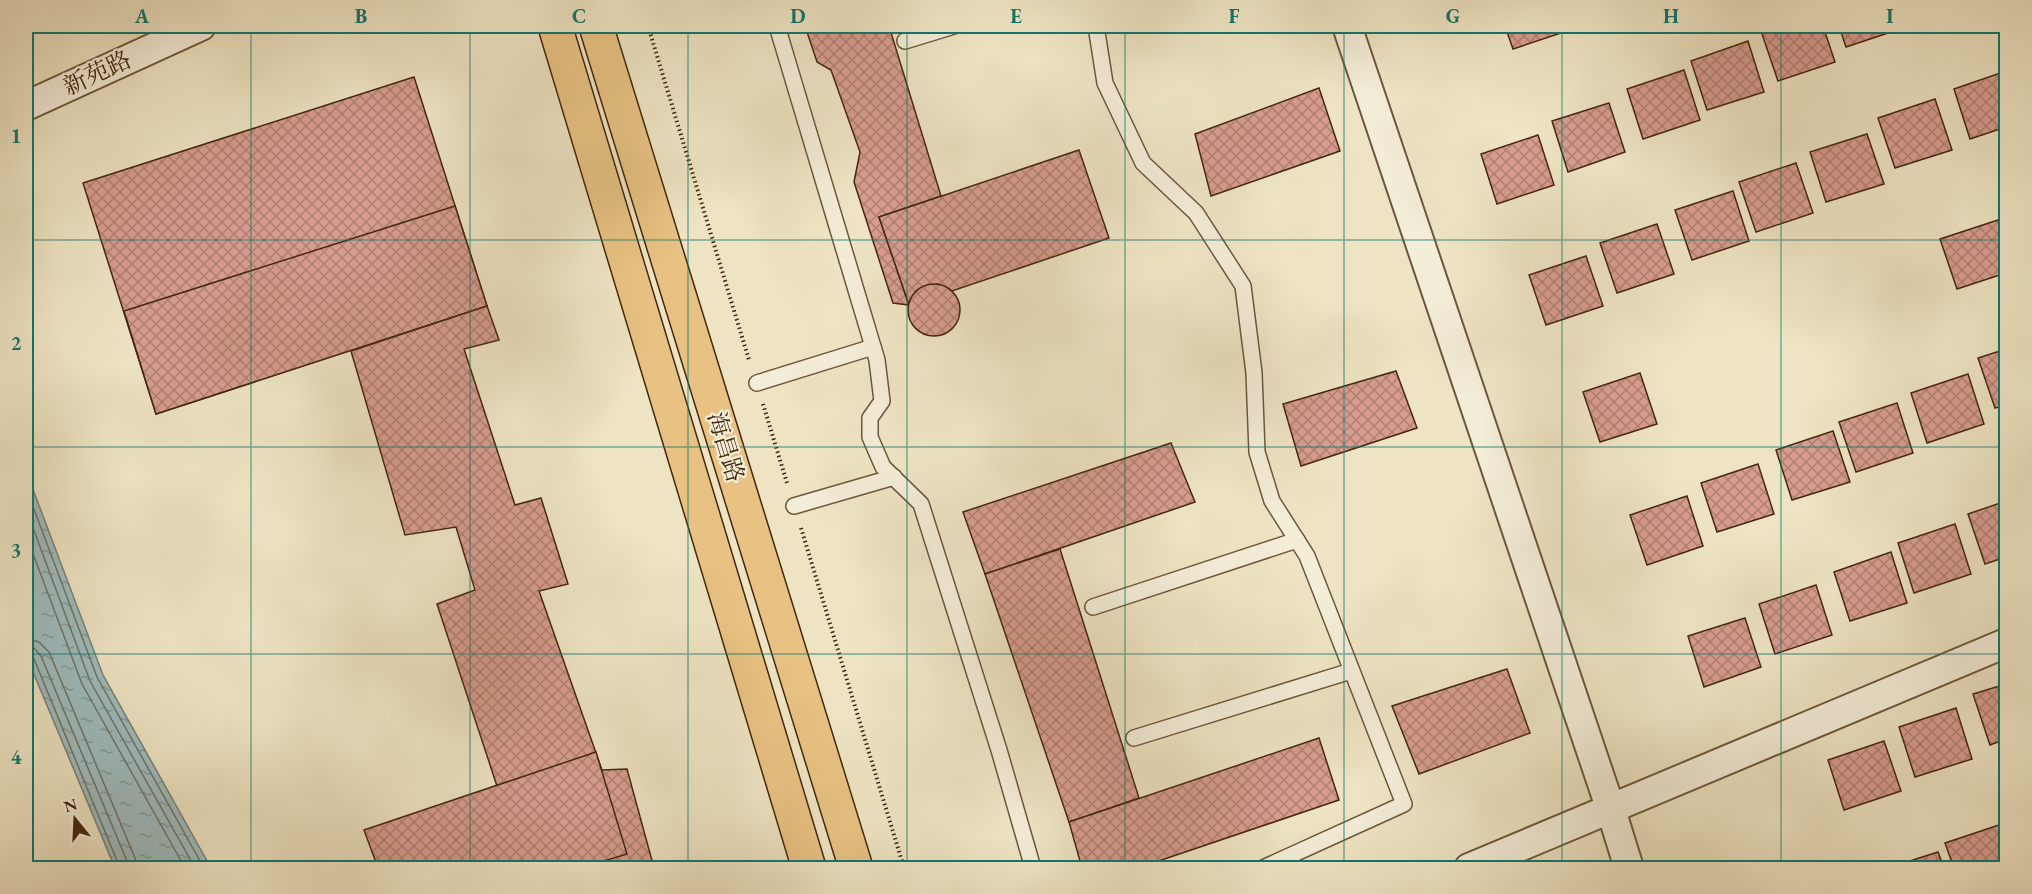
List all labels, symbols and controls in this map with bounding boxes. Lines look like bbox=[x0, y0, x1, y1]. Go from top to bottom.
text: A bbox=[134, 3, 150, 29]
text: B bbox=[355, 3, 367, 29]
text: C bbox=[572, 3, 586, 29]
text: D bbox=[790, 3, 806, 29]
text: E bbox=[1010, 3, 1022, 29]
text: F bbox=[1229, 3, 1240, 29]
text: G bbox=[1446, 3, 1460, 29]
text: H bbox=[1663, 3, 1679, 29]
text: I bbox=[1886, 3, 1894, 29]
street label: 新苑路 bbox=[58, 43, 136, 102]
text: 1 bbox=[11, 123, 21, 149]
text: 2 bbox=[11, 330, 22, 356]
street label: 海昌路 bbox=[701, 408, 752, 486]
text: 3 bbox=[11, 537, 21, 563]
text: 4 bbox=[11, 744, 22, 770]
north arrow bbox=[45, 789, 105, 849]
text: N bbox=[61, 793, 80, 817]

